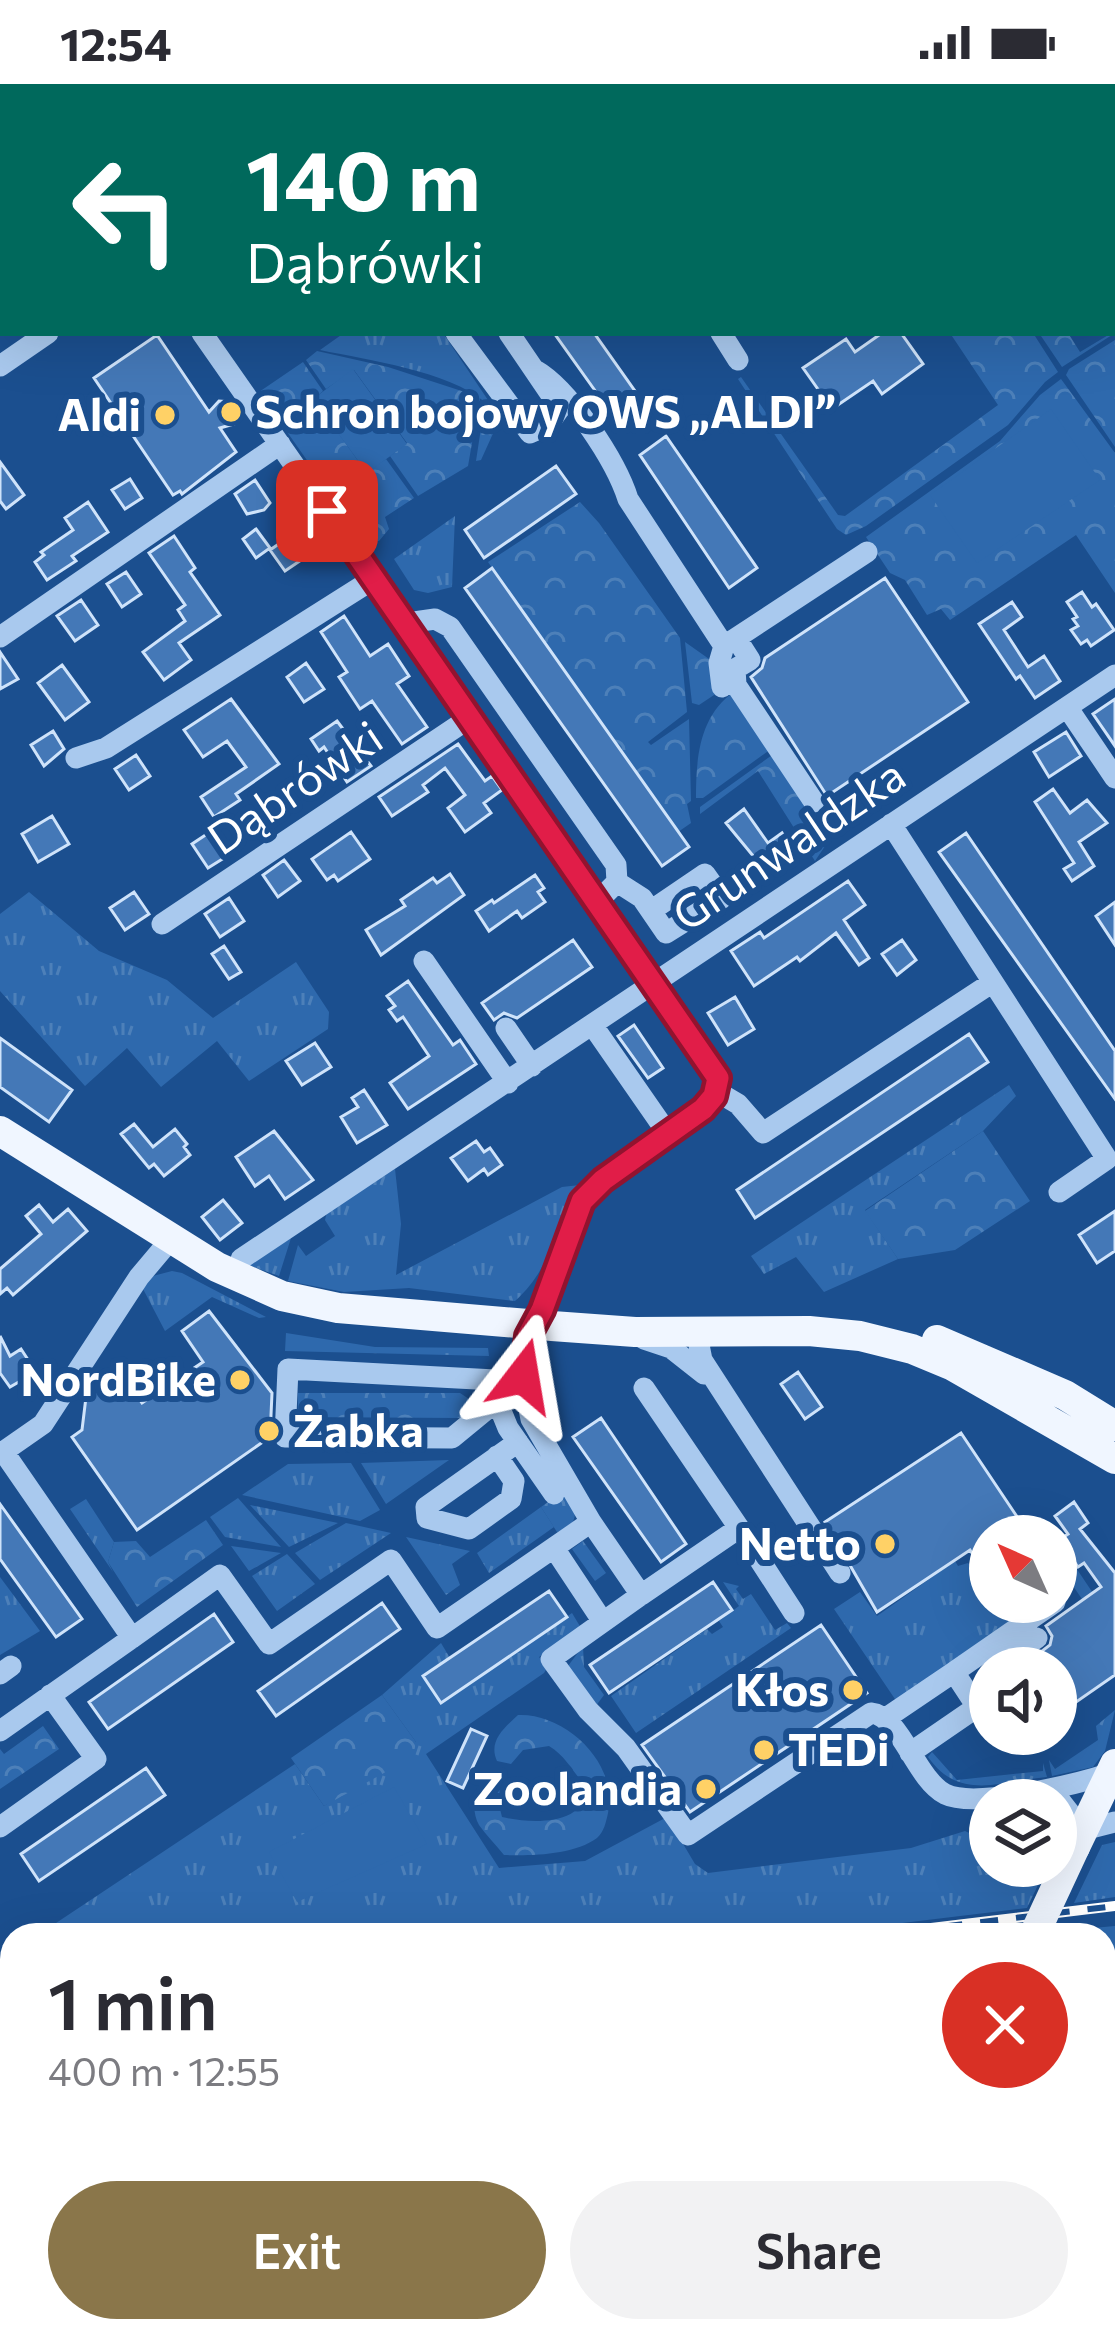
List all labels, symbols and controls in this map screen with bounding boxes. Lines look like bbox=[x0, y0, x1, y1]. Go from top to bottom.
text: 12:54 bbox=[60, 15, 172, 70]
text: 140 m bbox=[246, 126, 481, 228]
icon: left bbox=[48, 132, 204, 288]
text: Dąbrówki bbox=[246, 228, 484, 294]
place label: Schron bojowy OWS „ALDI” bbox=[255, 382, 836, 437]
place label: Aldi bbox=[58, 385, 141, 440]
marker: Schron bojowy OWS „ALDI” bbox=[218, 399, 244, 425]
marker: Aldi bbox=[152, 402, 178, 428]
pin bbox=[276, 460, 378, 562]
icon: arrive bbox=[294, 478, 360, 544]
street label: Dąbrówki bbox=[196, 708, 391, 864]
street label: Grunwaldzka bbox=[661, 745, 914, 941]
position arrow bbox=[460, 1313, 586, 1439]
place label: NordBike bbox=[20, 1350, 216, 1405]
marker: NordBike bbox=[227, 1367, 253, 1393]
place label: Żabka bbox=[293, 1401, 424, 1456]
marker: Żabka bbox=[256, 1418, 282, 1444]
place label: Netto bbox=[739, 1514, 861, 1569]
north arrow bbox=[969, 1515, 1077, 1623]
map controls bbox=[969, 1515, 1077, 1887]
marker: Netto bbox=[872, 1531, 898, 1557]
button: sound bbox=[969, 1647, 1077, 1755]
place label: Kłos bbox=[735, 1660, 829, 1715]
marker: Kłos bbox=[840, 1677, 866, 1703]
place label: TEDi bbox=[788, 1720, 889, 1775]
marker: TEDi bbox=[751, 1737, 777, 1763]
place label: Zoolandia bbox=[473, 1759, 682, 1814]
marker: Zoolandia bbox=[693, 1776, 719, 1802]
button: layers bbox=[969, 1779, 1077, 1887]
text: 1 min bbox=[48, 1957, 218, 2045]
button: close bbox=[942, 1962, 1068, 2088]
text: 400 m · 12:55 bbox=[48, 2046, 280, 2094]
button: Exit bbox=[48, 2181, 546, 2319]
button: Share bbox=[570, 2181, 1068, 2319]

